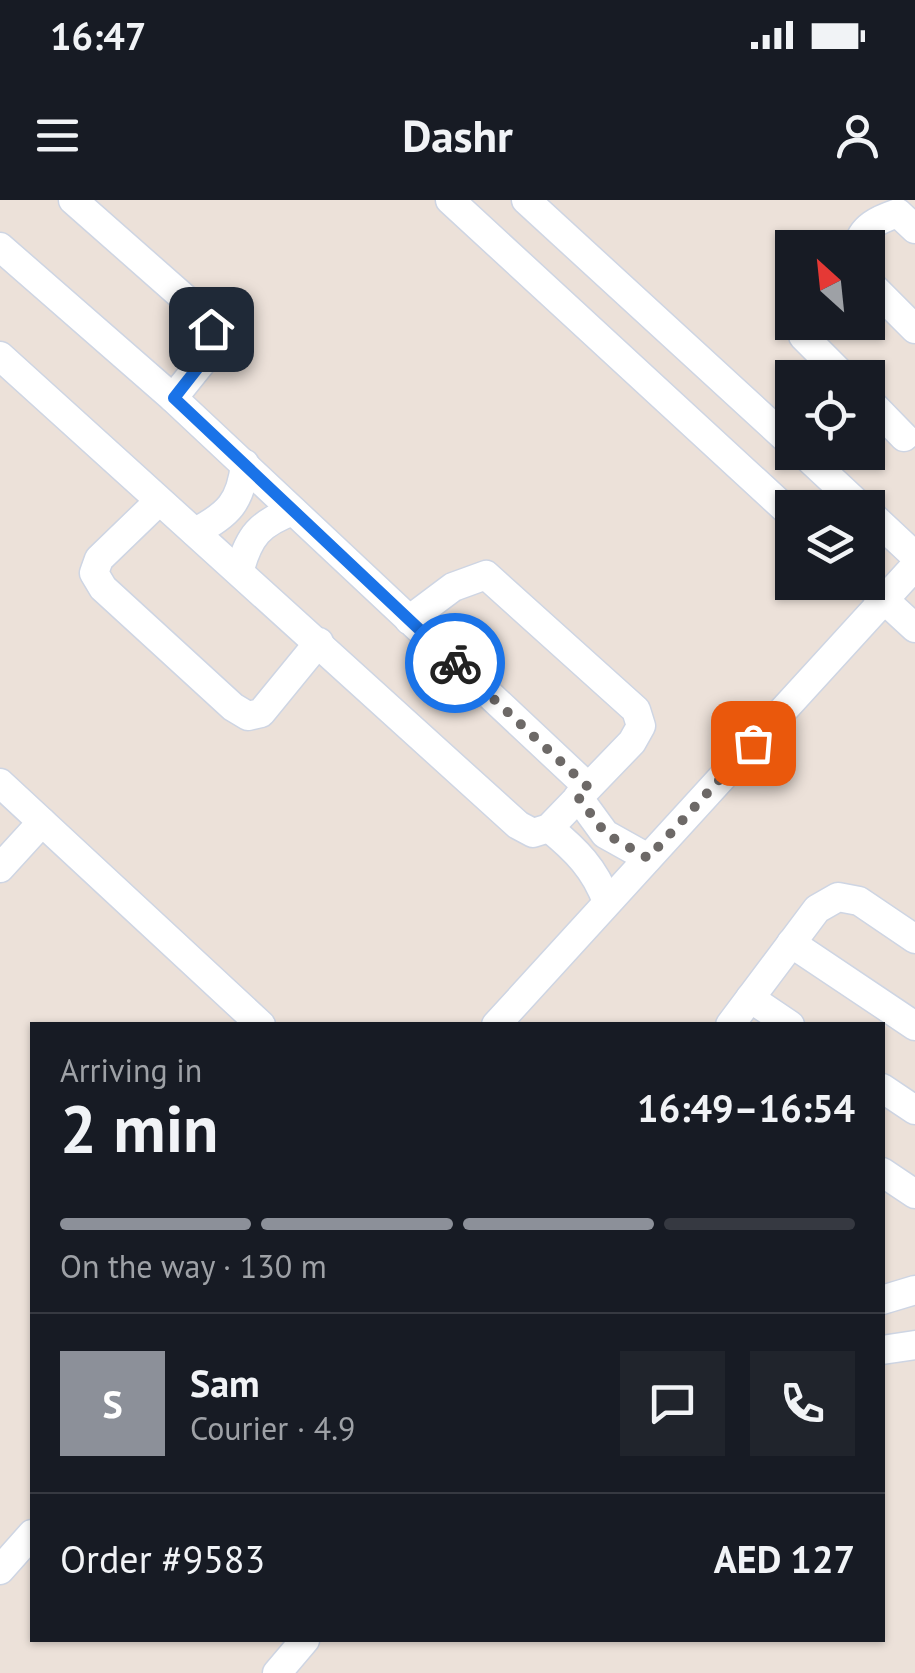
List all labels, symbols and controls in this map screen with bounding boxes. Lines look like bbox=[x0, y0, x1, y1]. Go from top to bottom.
text: 16:47 bbox=[50, 11, 146, 60]
text: Dashr bbox=[402, 106, 513, 164]
icon: menu bbox=[30, 108, 85, 163]
icon: person bbox=[830, 108, 885, 163]
north arrow bbox=[775, 230, 885, 340]
map controls bbox=[775, 230, 885, 600]
pin bbox=[169, 287, 254, 372]
icon: home bbox=[184, 302, 239, 357]
button: locate bbox=[775, 360, 885, 470]
button: layers bbox=[775, 490, 885, 600]
courier bbox=[405, 613, 505, 713]
icon: bike bbox=[428, 636, 483, 691]
pin bbox=[711, 701, 796, 786]
icon: bag bbox=[726, 716, 781, 771]
text: Arriving in bbox=[60, 1049, 202, 1091]
text: 16:49–16:54 bbox=[637, 1083, 855, 1132]
text: 2 min bbox=[60, 1086, 219, 1170]
text: On the way · 130 m bbox=[60, 1245, 327, 1287]
button: chat bbox=[620, 1351, 725, 1456]
button: phone bbox=[750, 1351, 855, 1456]
text: Sam bbox=[190, 1358, 260, 1407]
text: S bbox=[102, 1379, 123, 1428]
text: Courier · 4.9 bbox=[190, 1407, 356, 1449]
text: Order #9583 bbox=[60, 1534, 265, 1583]
text: AED 127 bbox=[714, 1534, 855, 1583]

